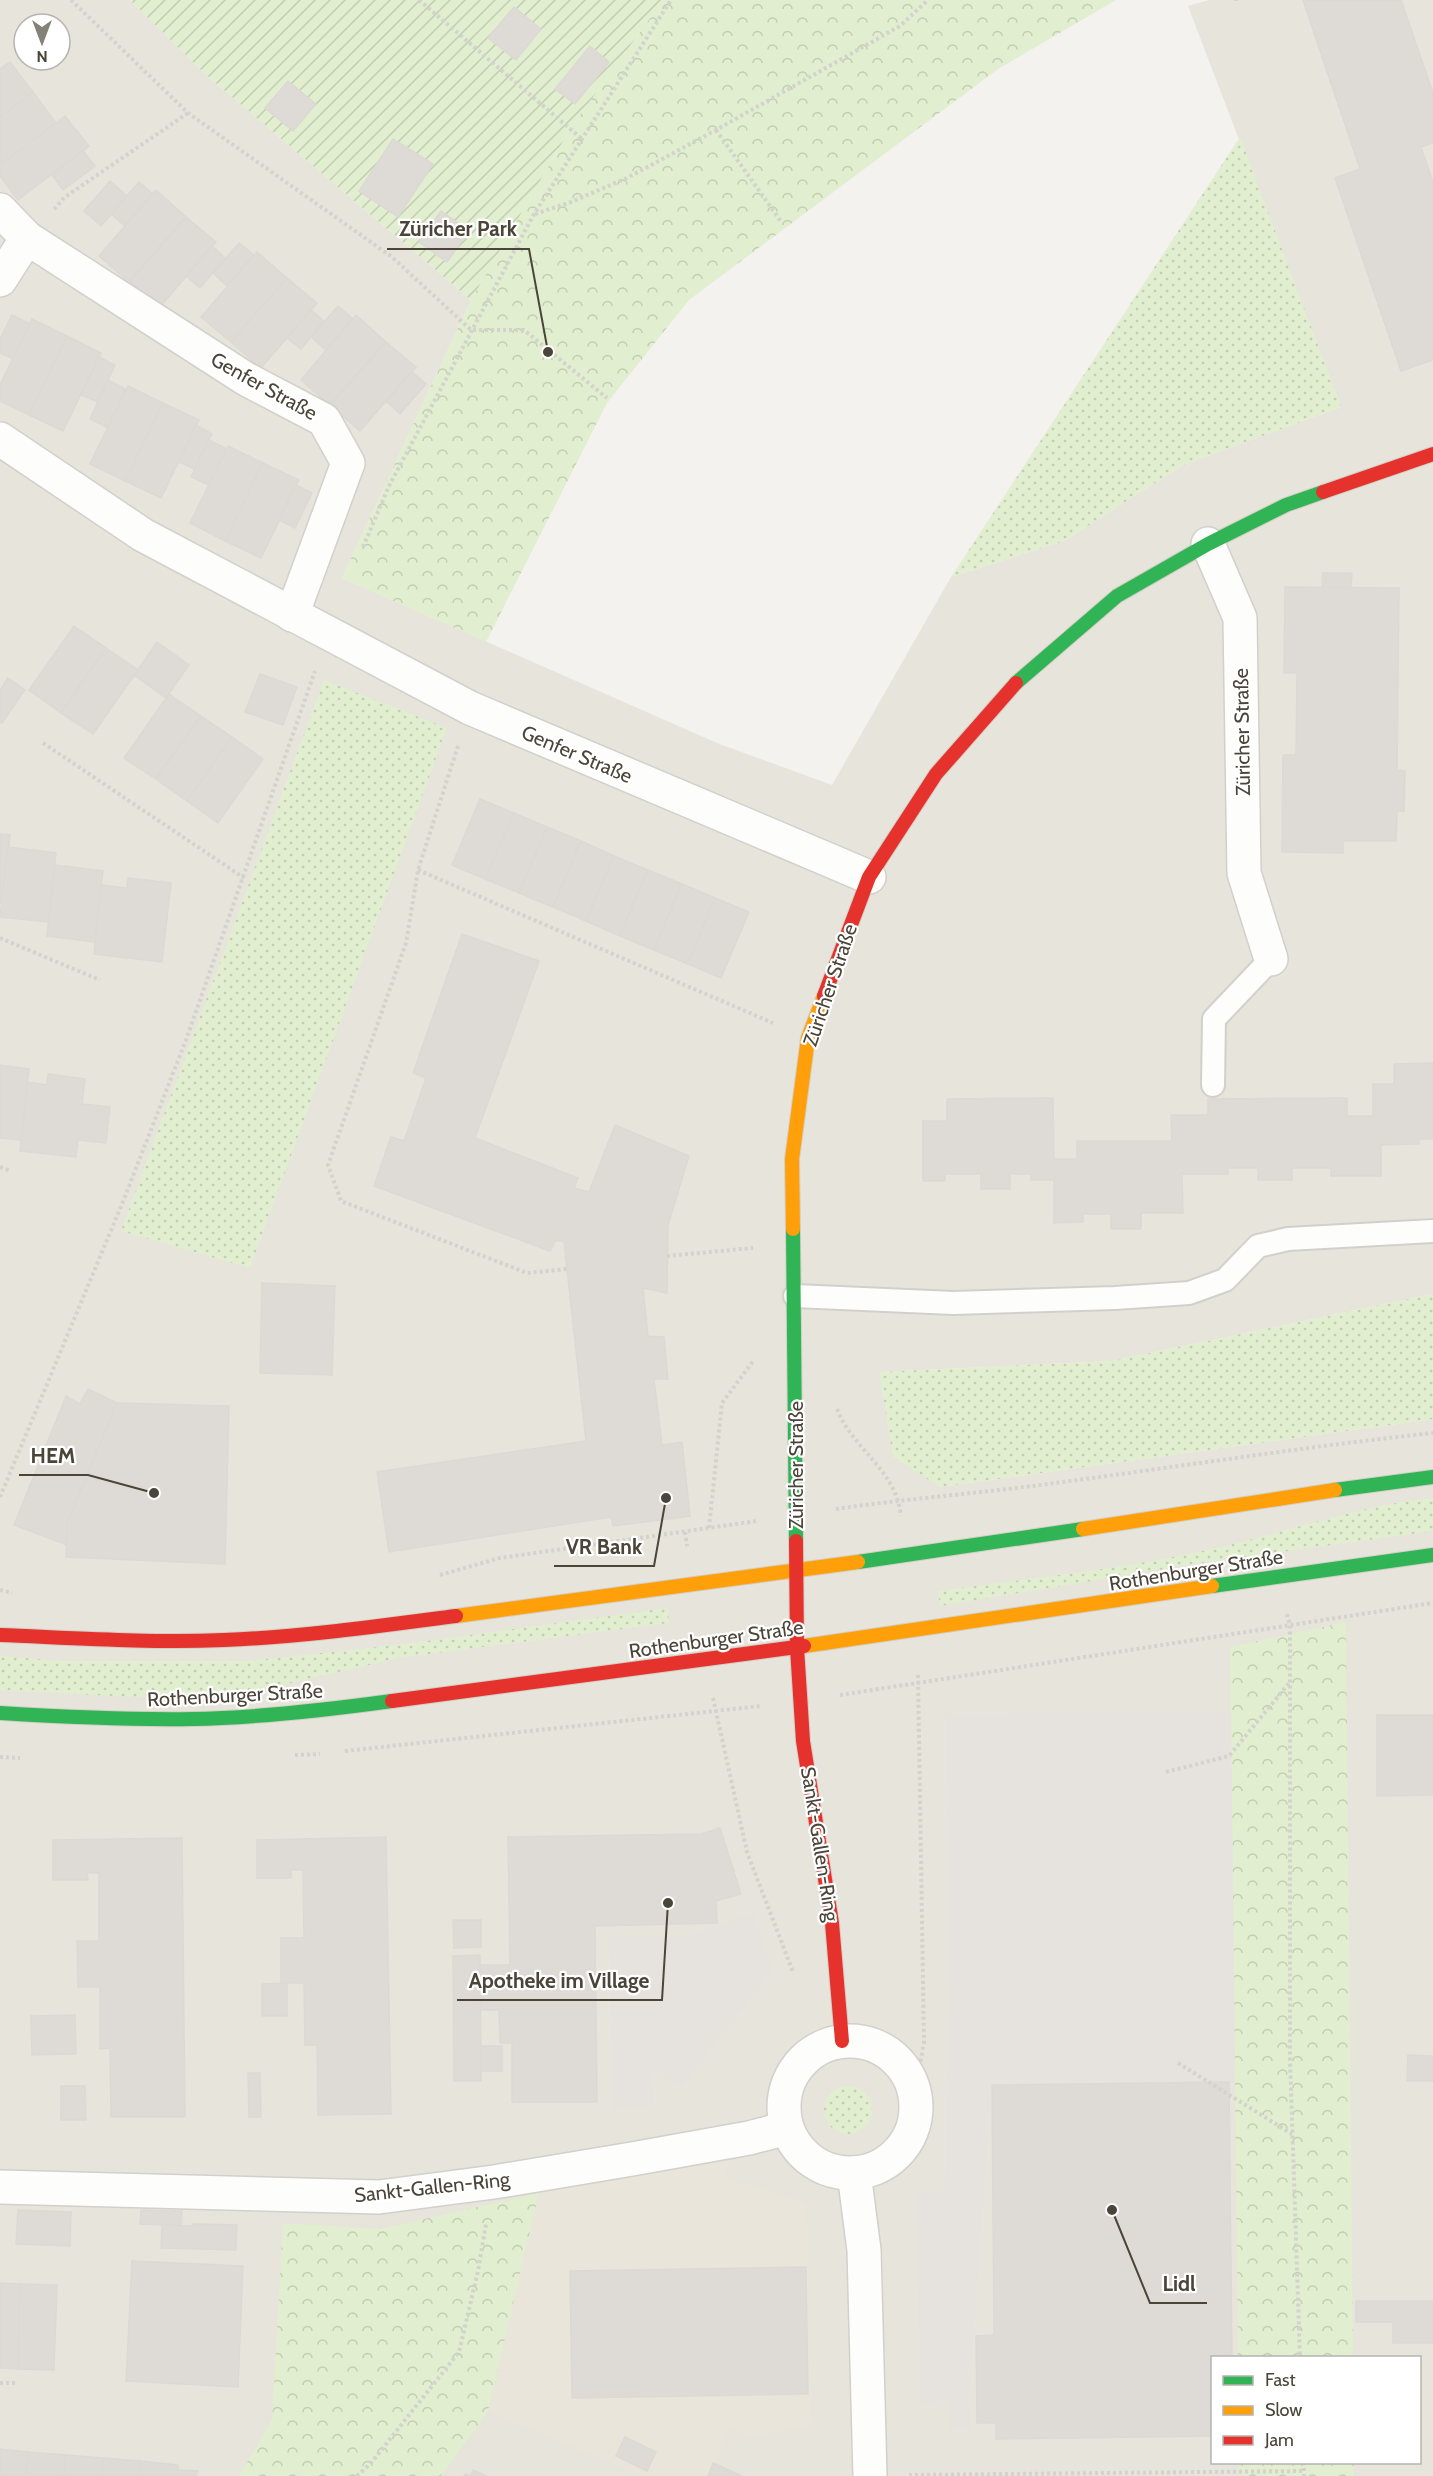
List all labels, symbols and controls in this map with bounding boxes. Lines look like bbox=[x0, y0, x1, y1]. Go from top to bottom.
north arrow bbox=[12, 12, 72, 72]
text: N bbox=[36, 47, 48, 66]
callout: Züricher Park bbox=[387, 210, 529, 249]
text: Züricher Park bbox=[399, 216, 518, 241]
street label: Genfer Straße bbox=[207, 347, 321, 425]
street label: Züricher Straße bbox=[1229, 668, 1255, 796]
street label: Genfer Straße bbox=[518, 720, 636, 788]
street label: Züricher Straße bbox=[798, 921, 862, 1049]
street label: Züricher Straße bbox=[784, 1401, 808, 1529]
callout: HEM bbox=[19, 1436, 88, 1475]
text: HEM bbox=[31, 1443, 75, 1468]
callout: VR Bank bbox=[554, 1527, 654, 1566]
text: VR Bank bbox=[566, 1534, 643, 1559]
street label: Rothenburger Straße bbox=[1107, 1544, 1285, 1596]
street label: Rothenburger Straße bbox=[627, 1615, 805, 1663]
street label: Rothenburger Straße bbox=[147, 1678, 323, 1712]
street label: Sankt-Gallen-Ring bbox=[796, 1765, 844, 1924]
callout: Apotheke im Village bbox=[457, 1961, 662, 2000]
text: Apotheke im Village bbox=[469, 1968, 649, 1993]
street label: Sankt-Gallen-Ring bbox=[353, 2167, 512, 2207]
callout: Lidl bbox=[1150, 2264, 1207, 2303]
text: Lidl bbox=[1162, 2271, 1196, 2296]
legend bbox=[1211, 2356, 1421, 2464]
text: Fast bbox=[1265, 2369, 1296, 2391]
text: Slow bbox=[1265, 2399, 1302, 2421]
text: Jam bbox=[1264, 2429, 1294, 2451]

